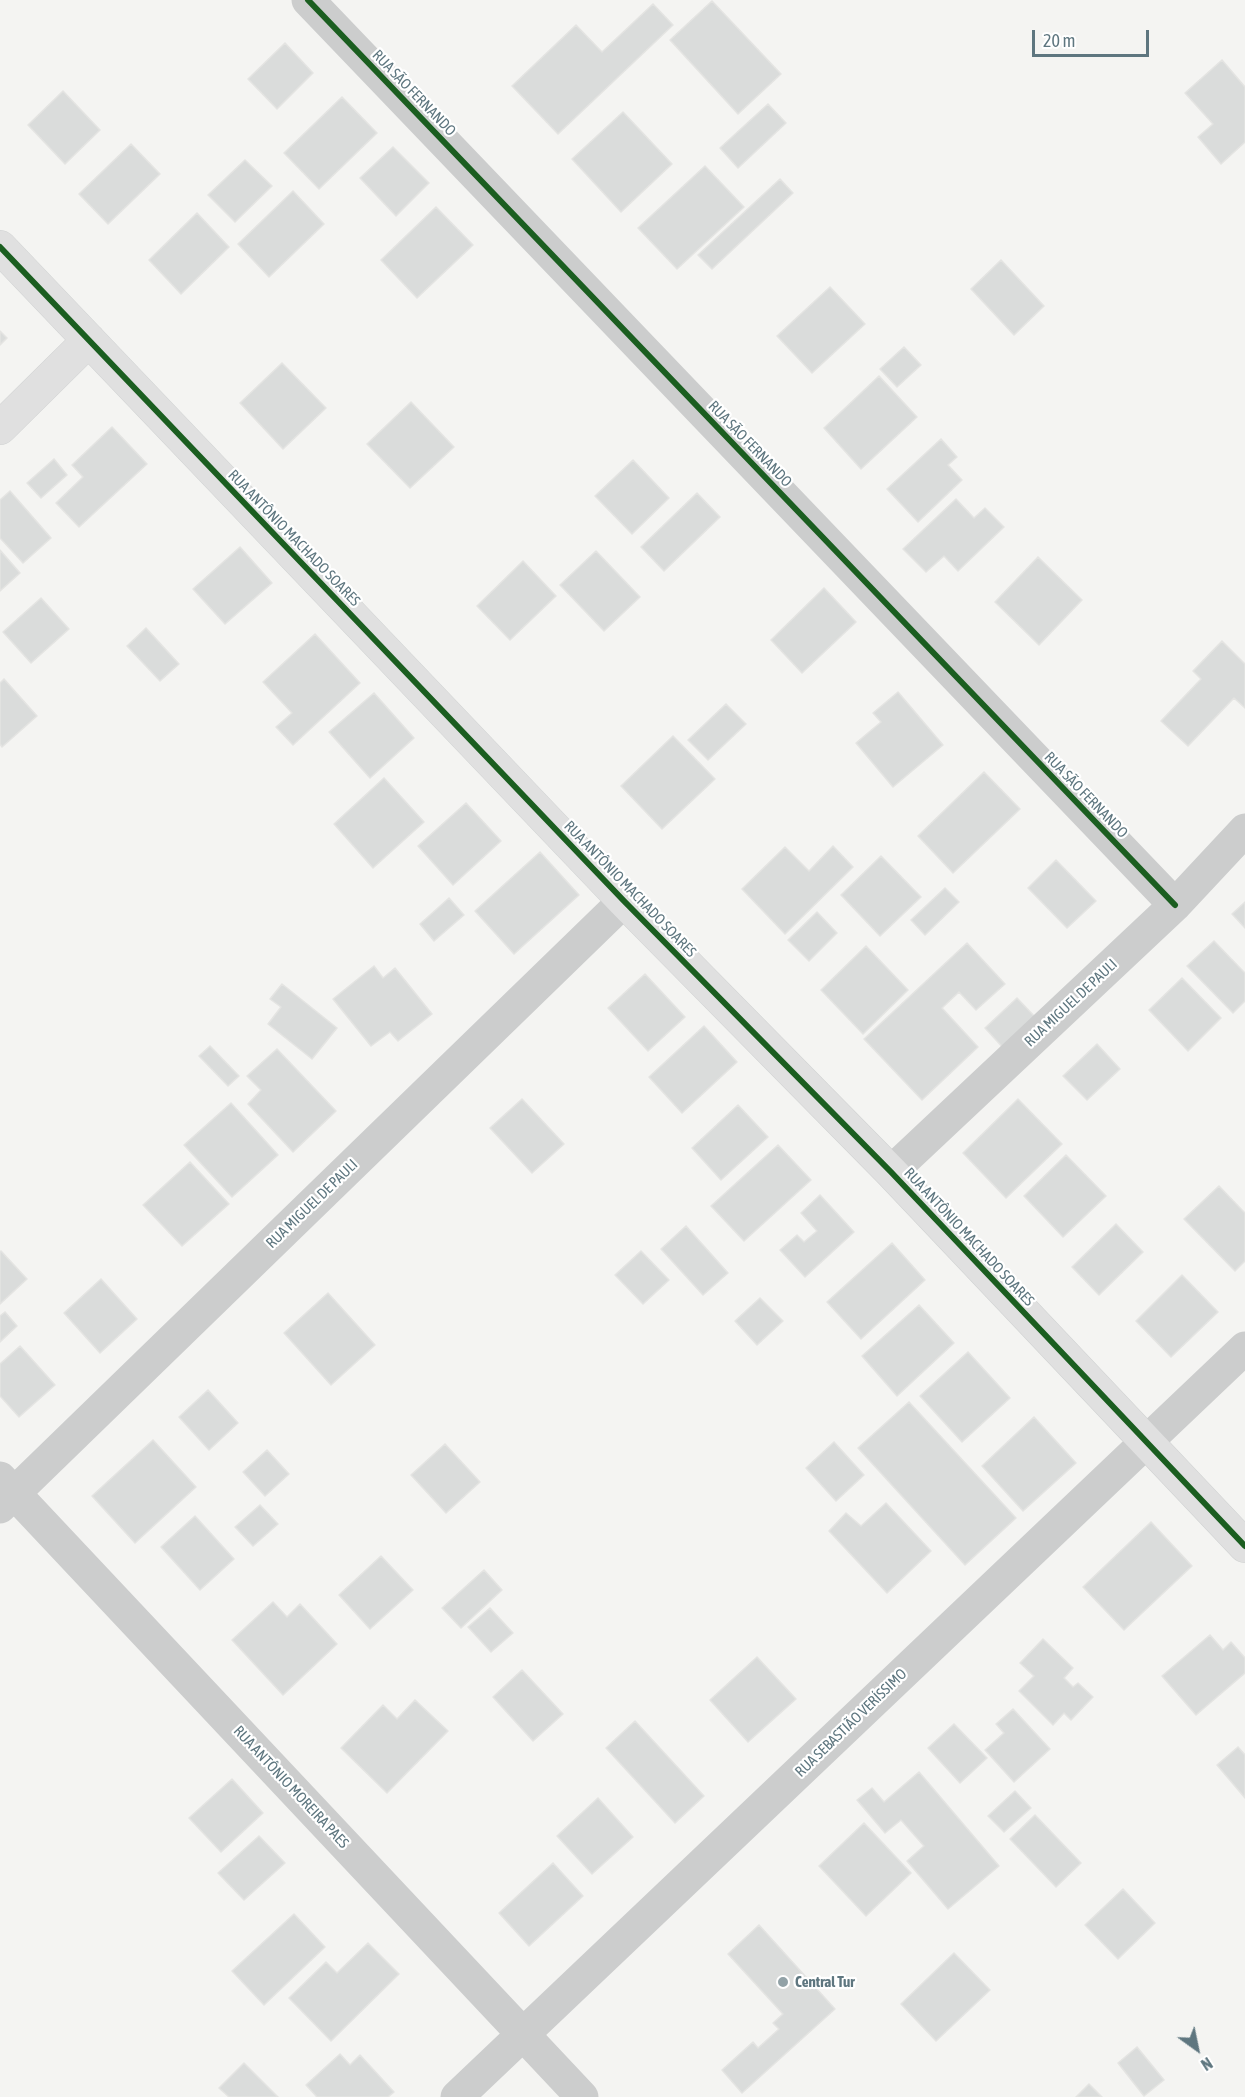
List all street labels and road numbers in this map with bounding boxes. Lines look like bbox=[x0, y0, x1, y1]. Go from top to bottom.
street label: RUA SÃO FERNANDO bbox=[368, 46, 460, 140]
street label: RUA SÃO FERNANDO bbox=[704, 397, 796, 491]
street label: RUA ANTÔNIO MACHADO SOARES bbox=[224, 466, 364, 610]
street label: RUA SÃO FERNANDO bbox=[1040, 748, 1132, 842]
street label: RUA ANTÔNIO MACHADO SOARES bbox=[560, 817, 700, 961]
street label: RUA MIGUEL DE PAULI bbox=[1021, 955, 1121, 1051]
street label: RUA MIGUEL DE PAULI bbox=[263, 1156, 361, 1252]
street label: RUA ANTÔNIO MACHADO SOARES bbox=[900, 1164, 1038, 1310]
street label: RUA SEBASTIÃO VERÍSSIMO bbox=[791, 1665, 911, 1781]
street label: RUA ANTÔNIO MOREIRA PAES bbox=[230, 1722, 352, 1852]

